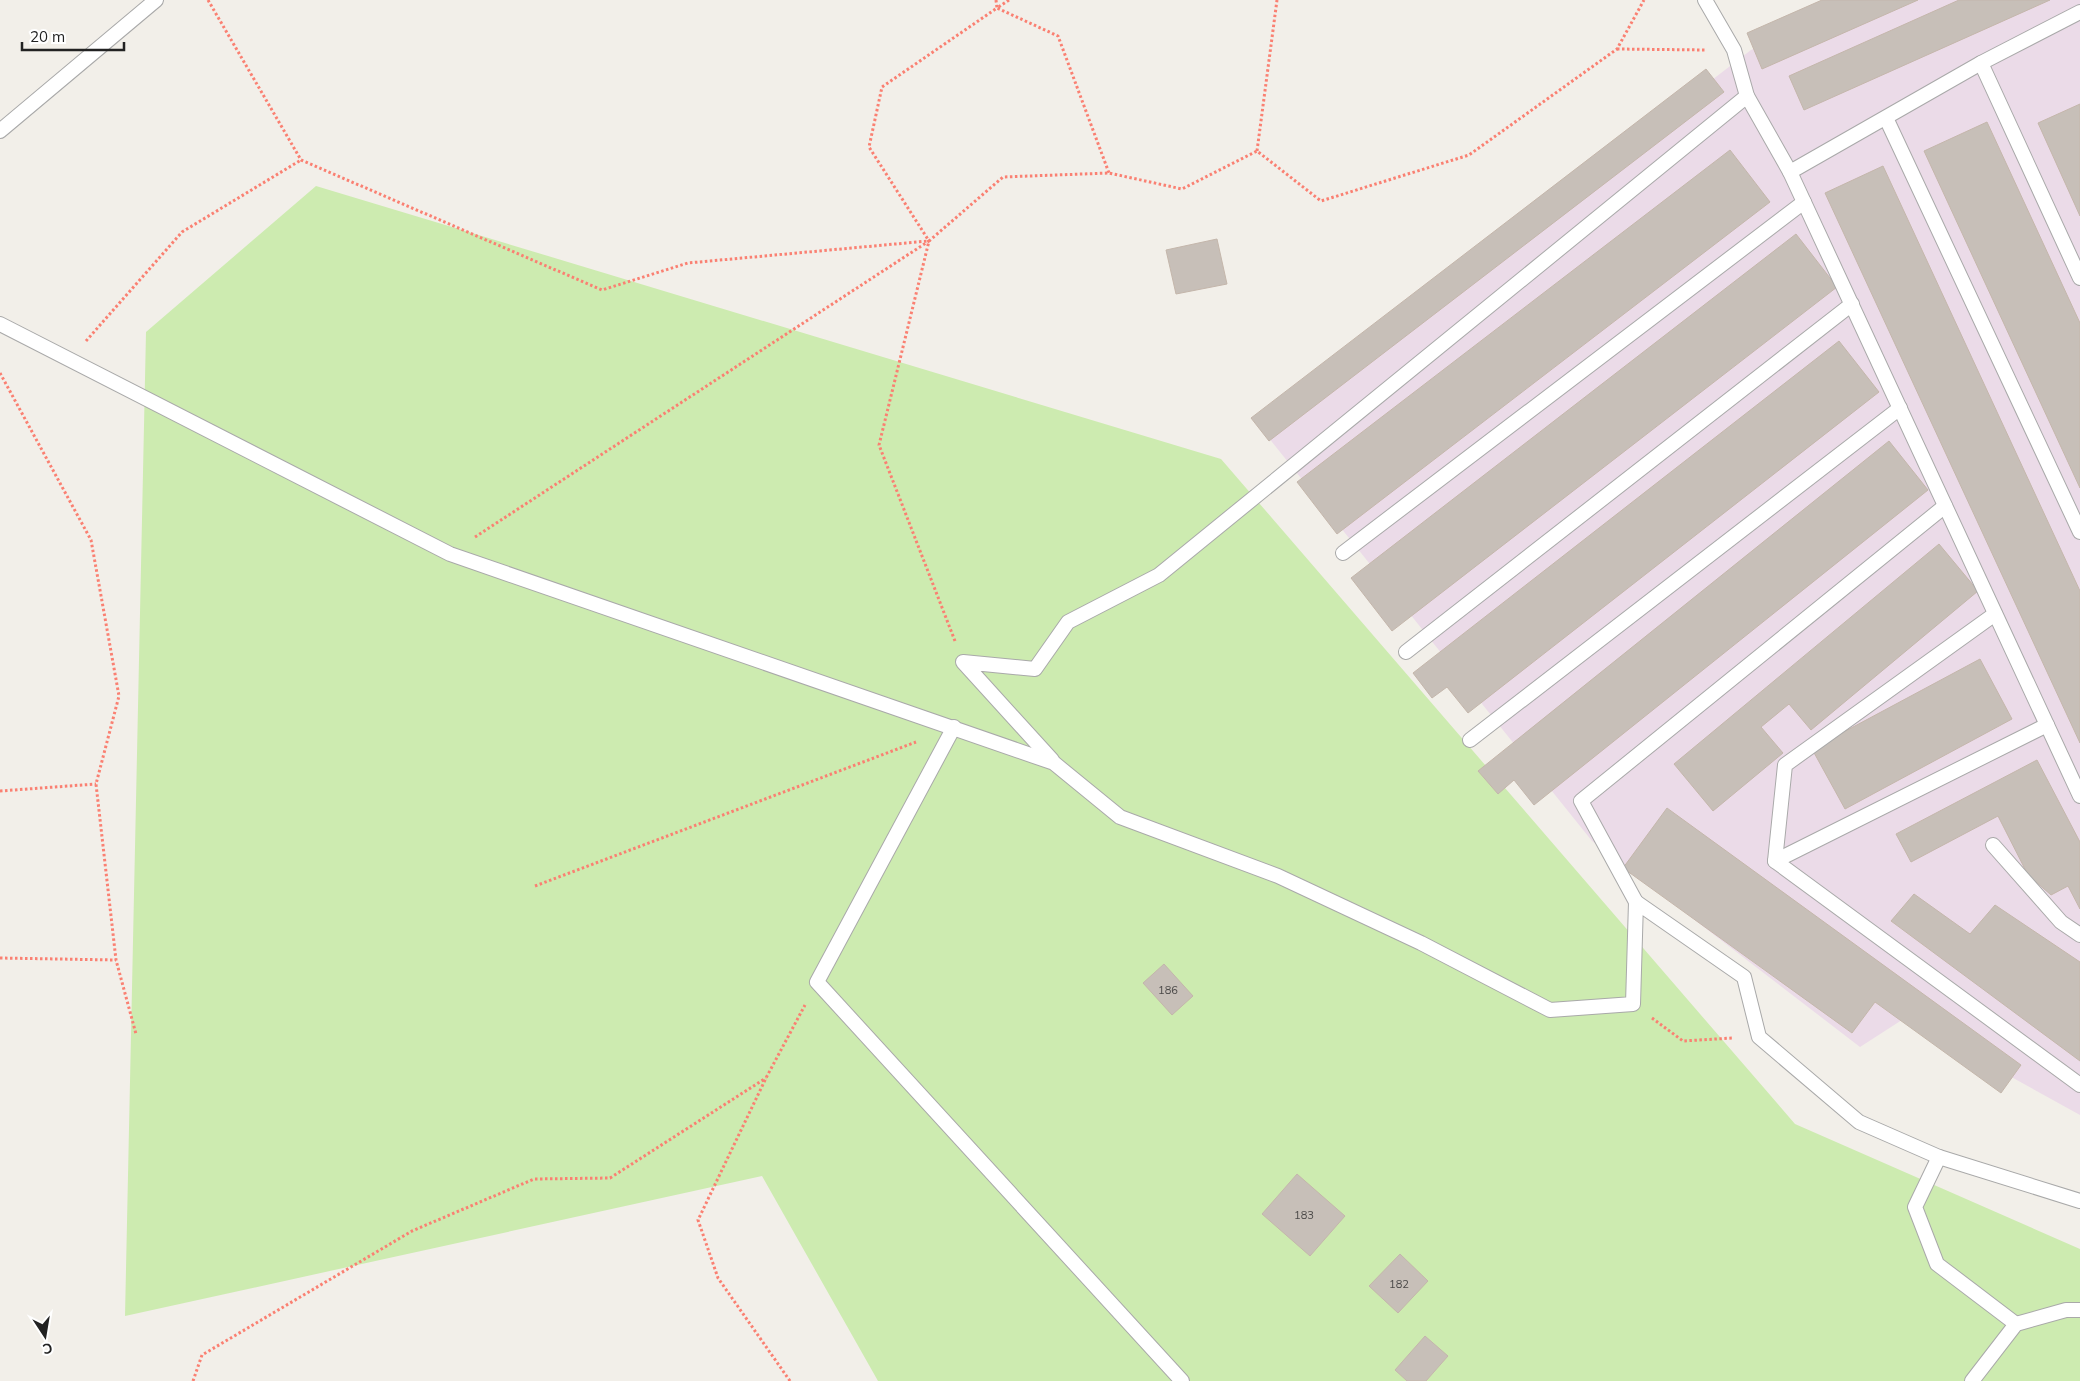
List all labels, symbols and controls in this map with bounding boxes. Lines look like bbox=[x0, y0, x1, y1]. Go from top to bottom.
scale bar bbox=[22, 20, 125, 52]
text: 20 m bbox=[30, 27, 65, 46]
house number: 186 bbox=[1158, 983, 1178, 997]
house number: 183 bbox=[1294, 1208, 1314, 1222]
house number: 182 bbox=[1389, 1277, 1409, 1291]
north arrow bbox=[20, 1311, 70, 1361]
text: С bbox=[41, 1339, 54, 1359]

